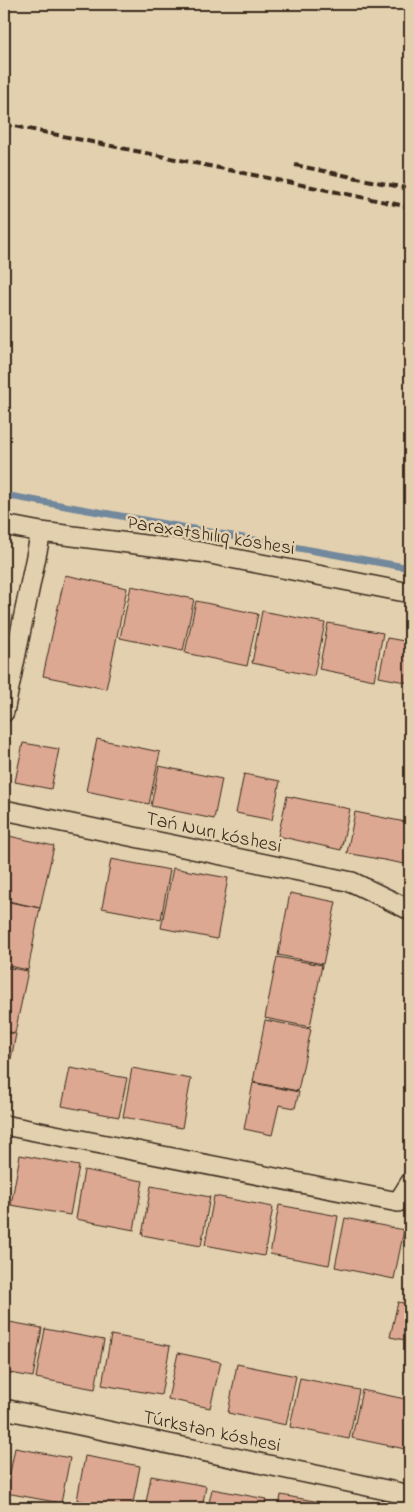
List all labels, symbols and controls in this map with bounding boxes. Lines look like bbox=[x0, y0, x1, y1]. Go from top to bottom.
street label: Paraxatshılıq kóshesi bbox=[124, 509, 297, 564]
street label: Tań Nurı kóshesi bbox=[143, 805, 284, 862]
street label: Túrkstan kóshesi bbox=[140, 1404, 283, 1461]

